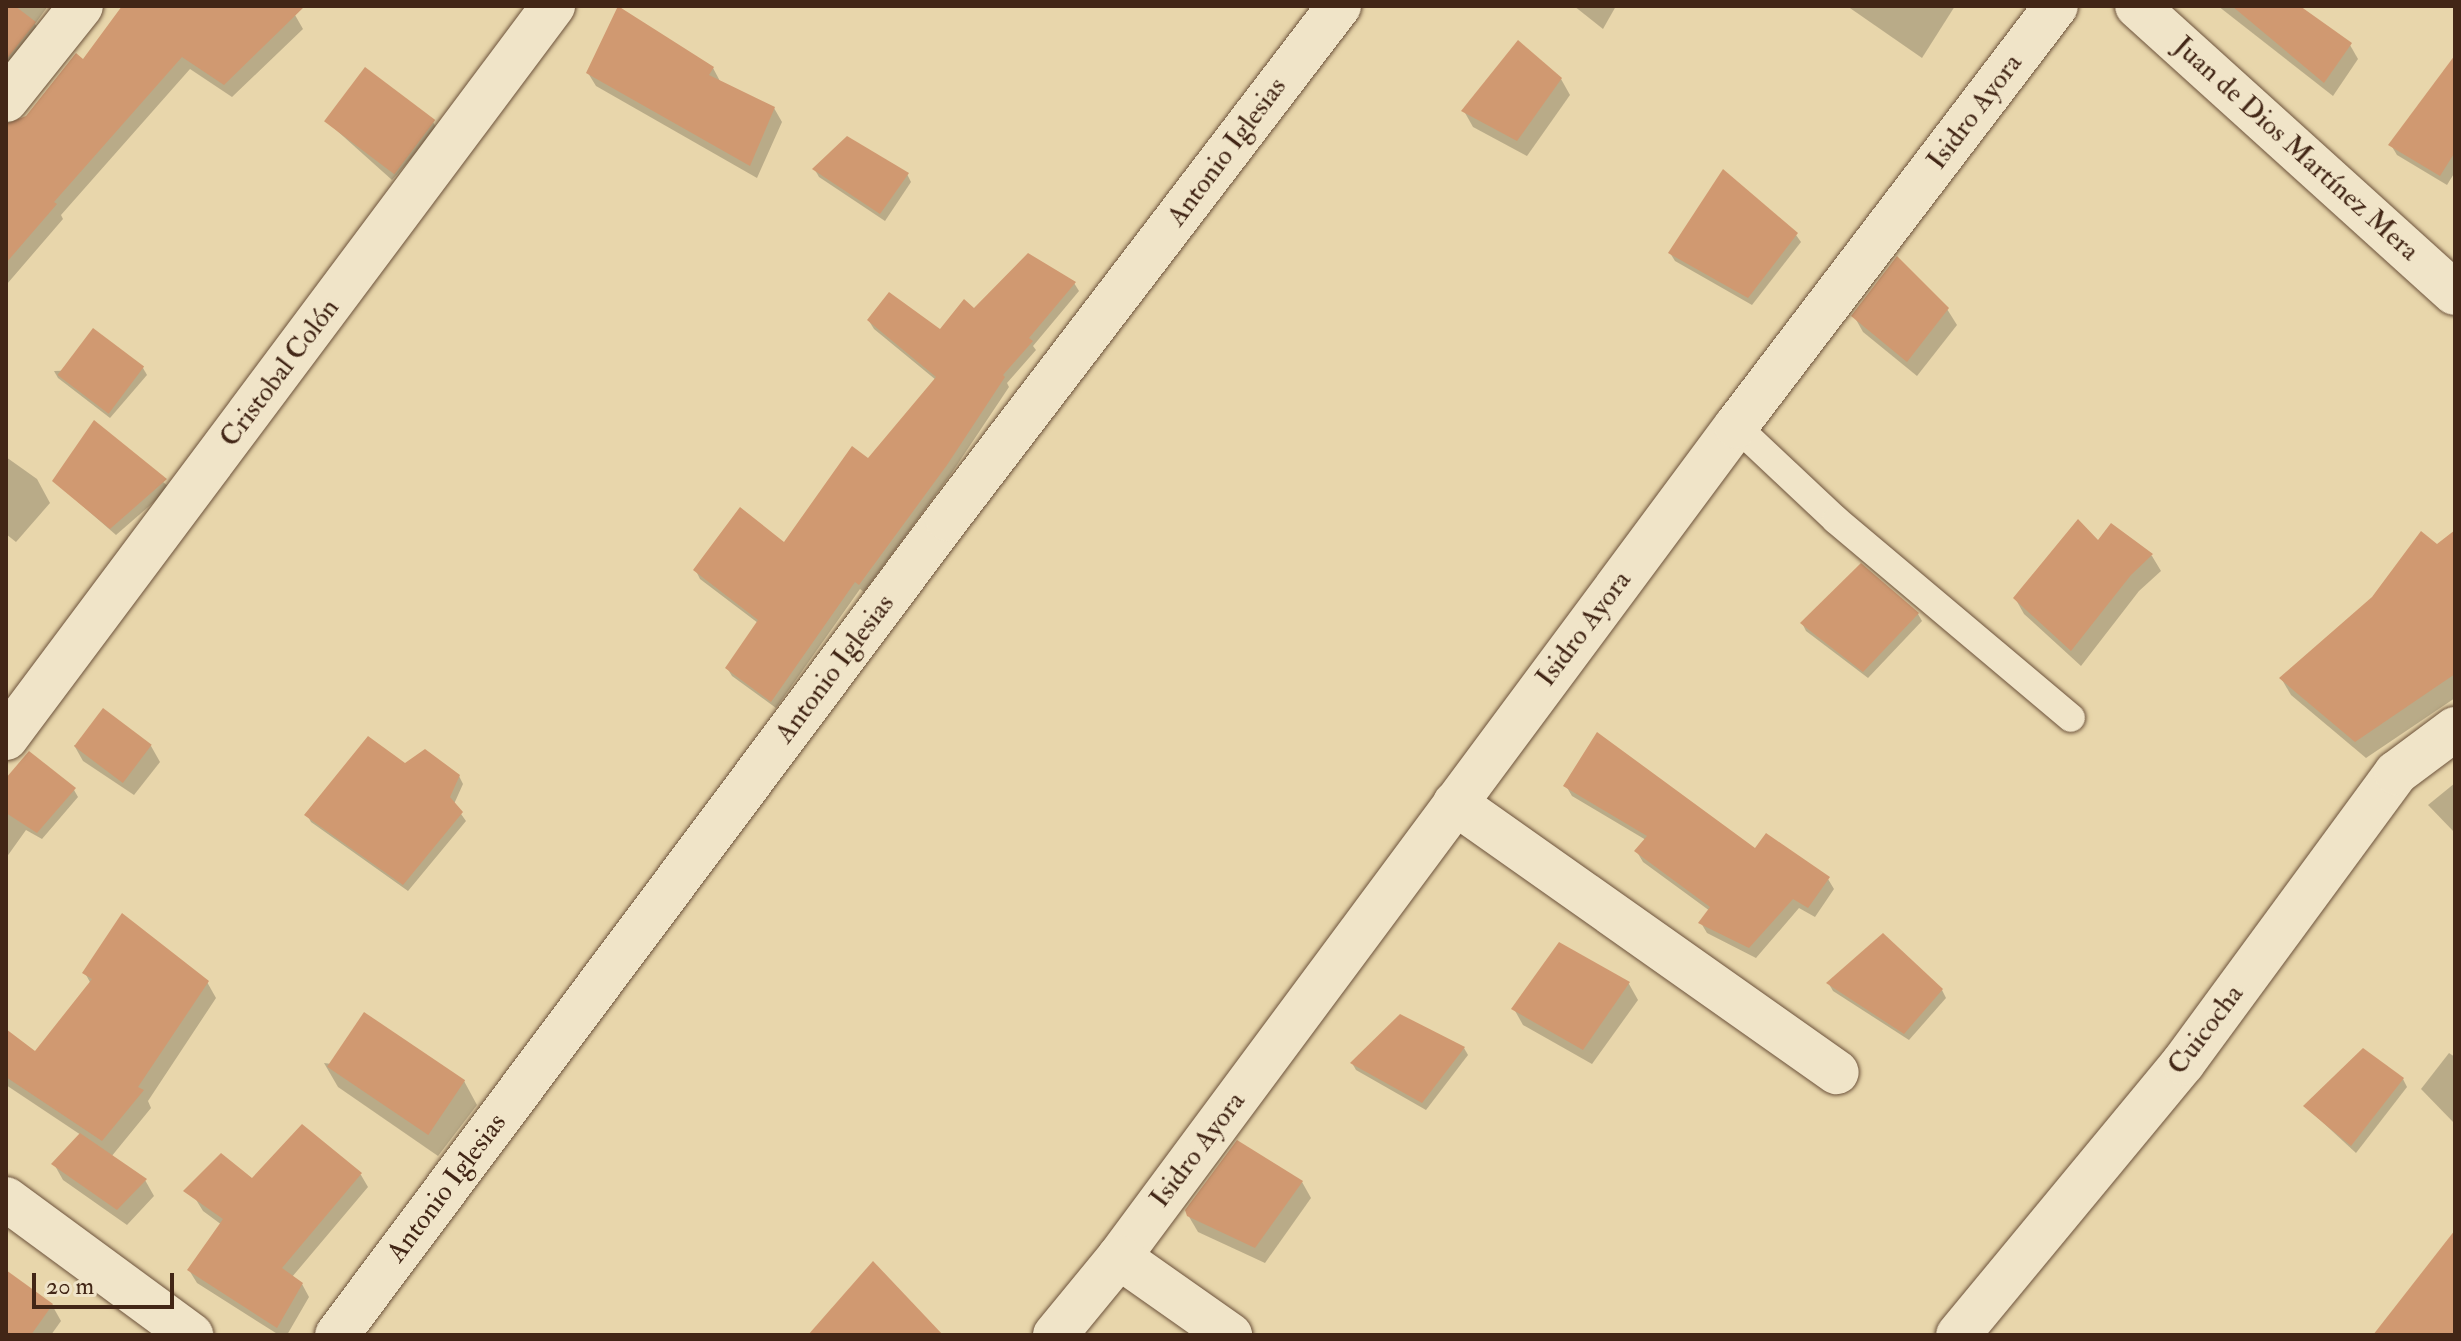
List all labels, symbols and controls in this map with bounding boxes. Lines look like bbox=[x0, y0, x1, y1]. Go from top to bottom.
street label: Juan de Dios Martínez Mera bbox=[2166, 30, 2426, 268]
street label: Isidro Ayora bbox=[1921, 47, 2029, 177]
street label: Antonio Iglesias bbox=[1160, 71, 1294, 233]
street label: Cristobal Colón bbox=[213, 292, 347, 454]
street label: Isidro Ayora bbox=[1530, 564, 1638, 694]
street label: Antonio Iglesias bbox=[768, 588, 902, 750]
street label: Cuicocha bbox=[2161, 978, 2251, 1082]
street label: Isidro Ayora bbox=[1144, 1085, 1252, 1215]
street label: Antonio Iglesias bbox=[380, 1107, 514, 1269]
scale bar bbox=[36, 1257, 178, 1307]
text: 20 m bbox=[46, 1271, 94, 1302]

